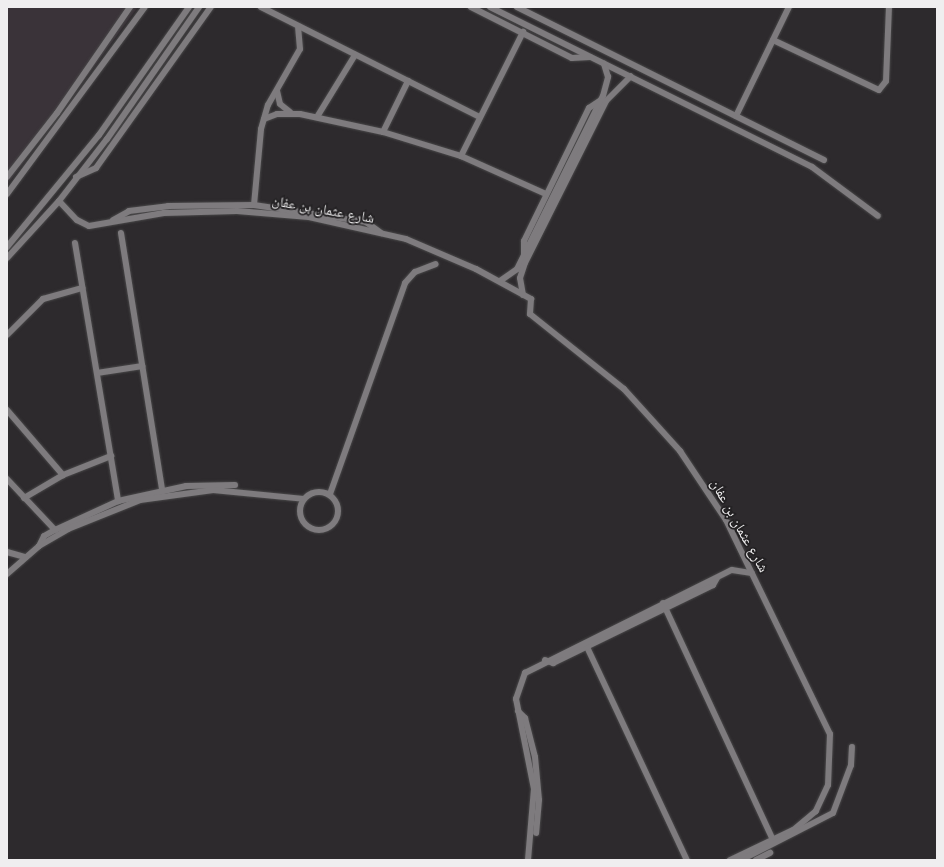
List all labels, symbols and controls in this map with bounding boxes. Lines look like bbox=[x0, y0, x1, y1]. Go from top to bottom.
street label: شارع عثمان بن عفان bbox=[271, 193, 375, 227]
street label: شارع عثمان بن عفان bbox=[707, 477, 771, 575]

